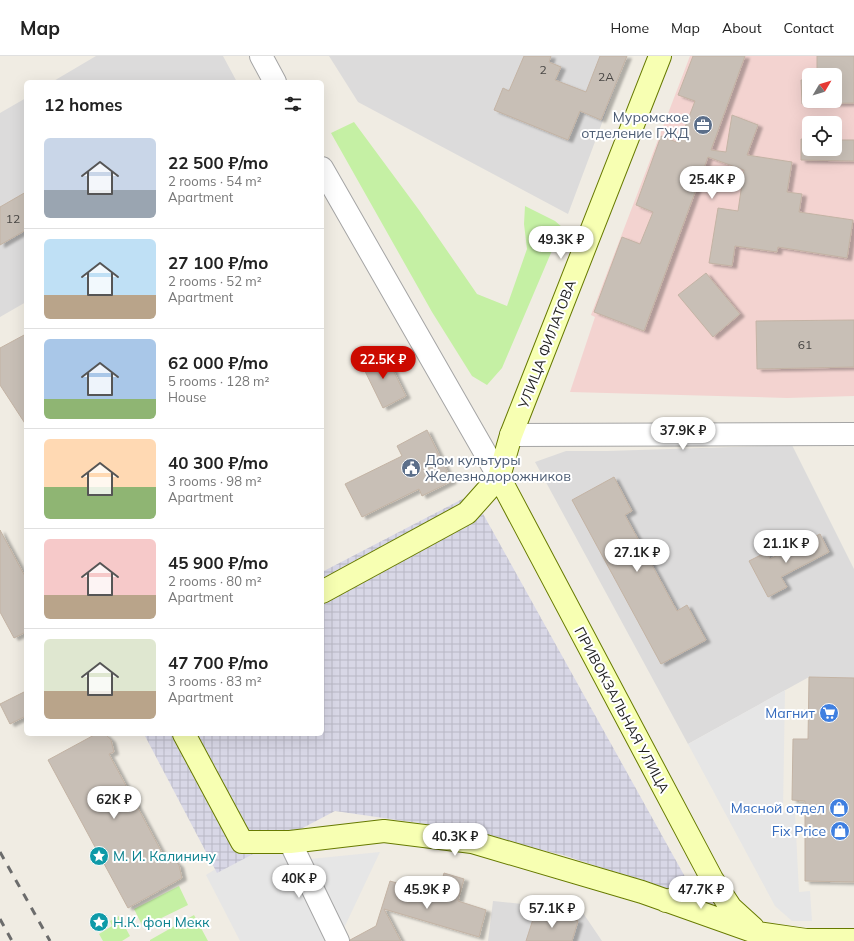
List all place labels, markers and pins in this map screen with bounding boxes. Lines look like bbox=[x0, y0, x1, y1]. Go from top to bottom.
place label: Муромское отделение ГЖД bbox=[581, 108, 689, 142]
office icon: Муромское отделение ГЖД bbox=[692, 114, 714, 136]
pin: 25.4K ₽ bbox=[675, 166, 749, 200]
pin: 49.3K ₽ bbox=[524, 226, 598, 260]
pin: 22.5K ₽ bbox=[346, 346, 420, 380]
pin: 37.9K ₽ bbox=[646, 417, 720, 451]
place label: Дом культуры Железнодорожников bbox=[425, 451, 571, 485]
public building icon: Дом культуры Железнодорожников bbox=[400, 457, 422, 479]
pin: 21.1K ₽ bbox=[749, 530, 823, 564]
pin: 27.1K ₽ bbox=[600, 539, 674, 573]
supermarket icon: Магнит bbox=[818, 702, 840, 724]
place label: Магнит bbox=[765, 704, 816, 722]
pin: 62K ₽ bbox=[86, 786, 142, 820]
shop icon: Мясной отдел bbox=[828, 797, 850, 819]
place label: Мясной отдел bbox=[731, 799, 825, 817]
shop icon: Fix Price bbox=[829, 820, 851, 842]
place label: Fix Price bbox=[772, 822, 826, 840]
pin: 40.3K ₽ bbox=[418, 823, 492, 857]
place icon: М. И. Калинину bbox=[88, 845, 110, 867]
place label: М. И. Калинину bbox=[113, 847, 217, 865]
pin: 40K ₽ bbox=[271, 865, 327, 899]
pin: 45.9K ₽ bbox=[390, 876, 464, 910]
pin: 47.7K ₽ bbox=[664, 876, 738, 910]
pin: 57.1K ₽ bbox=[515, 895, 589, 929]
place icon: Н.К. фон Мекк bbox=[88, 911, 110, 933]
place label: Н.К. фон Мекк bbox=[113, 913, 210, 931]

